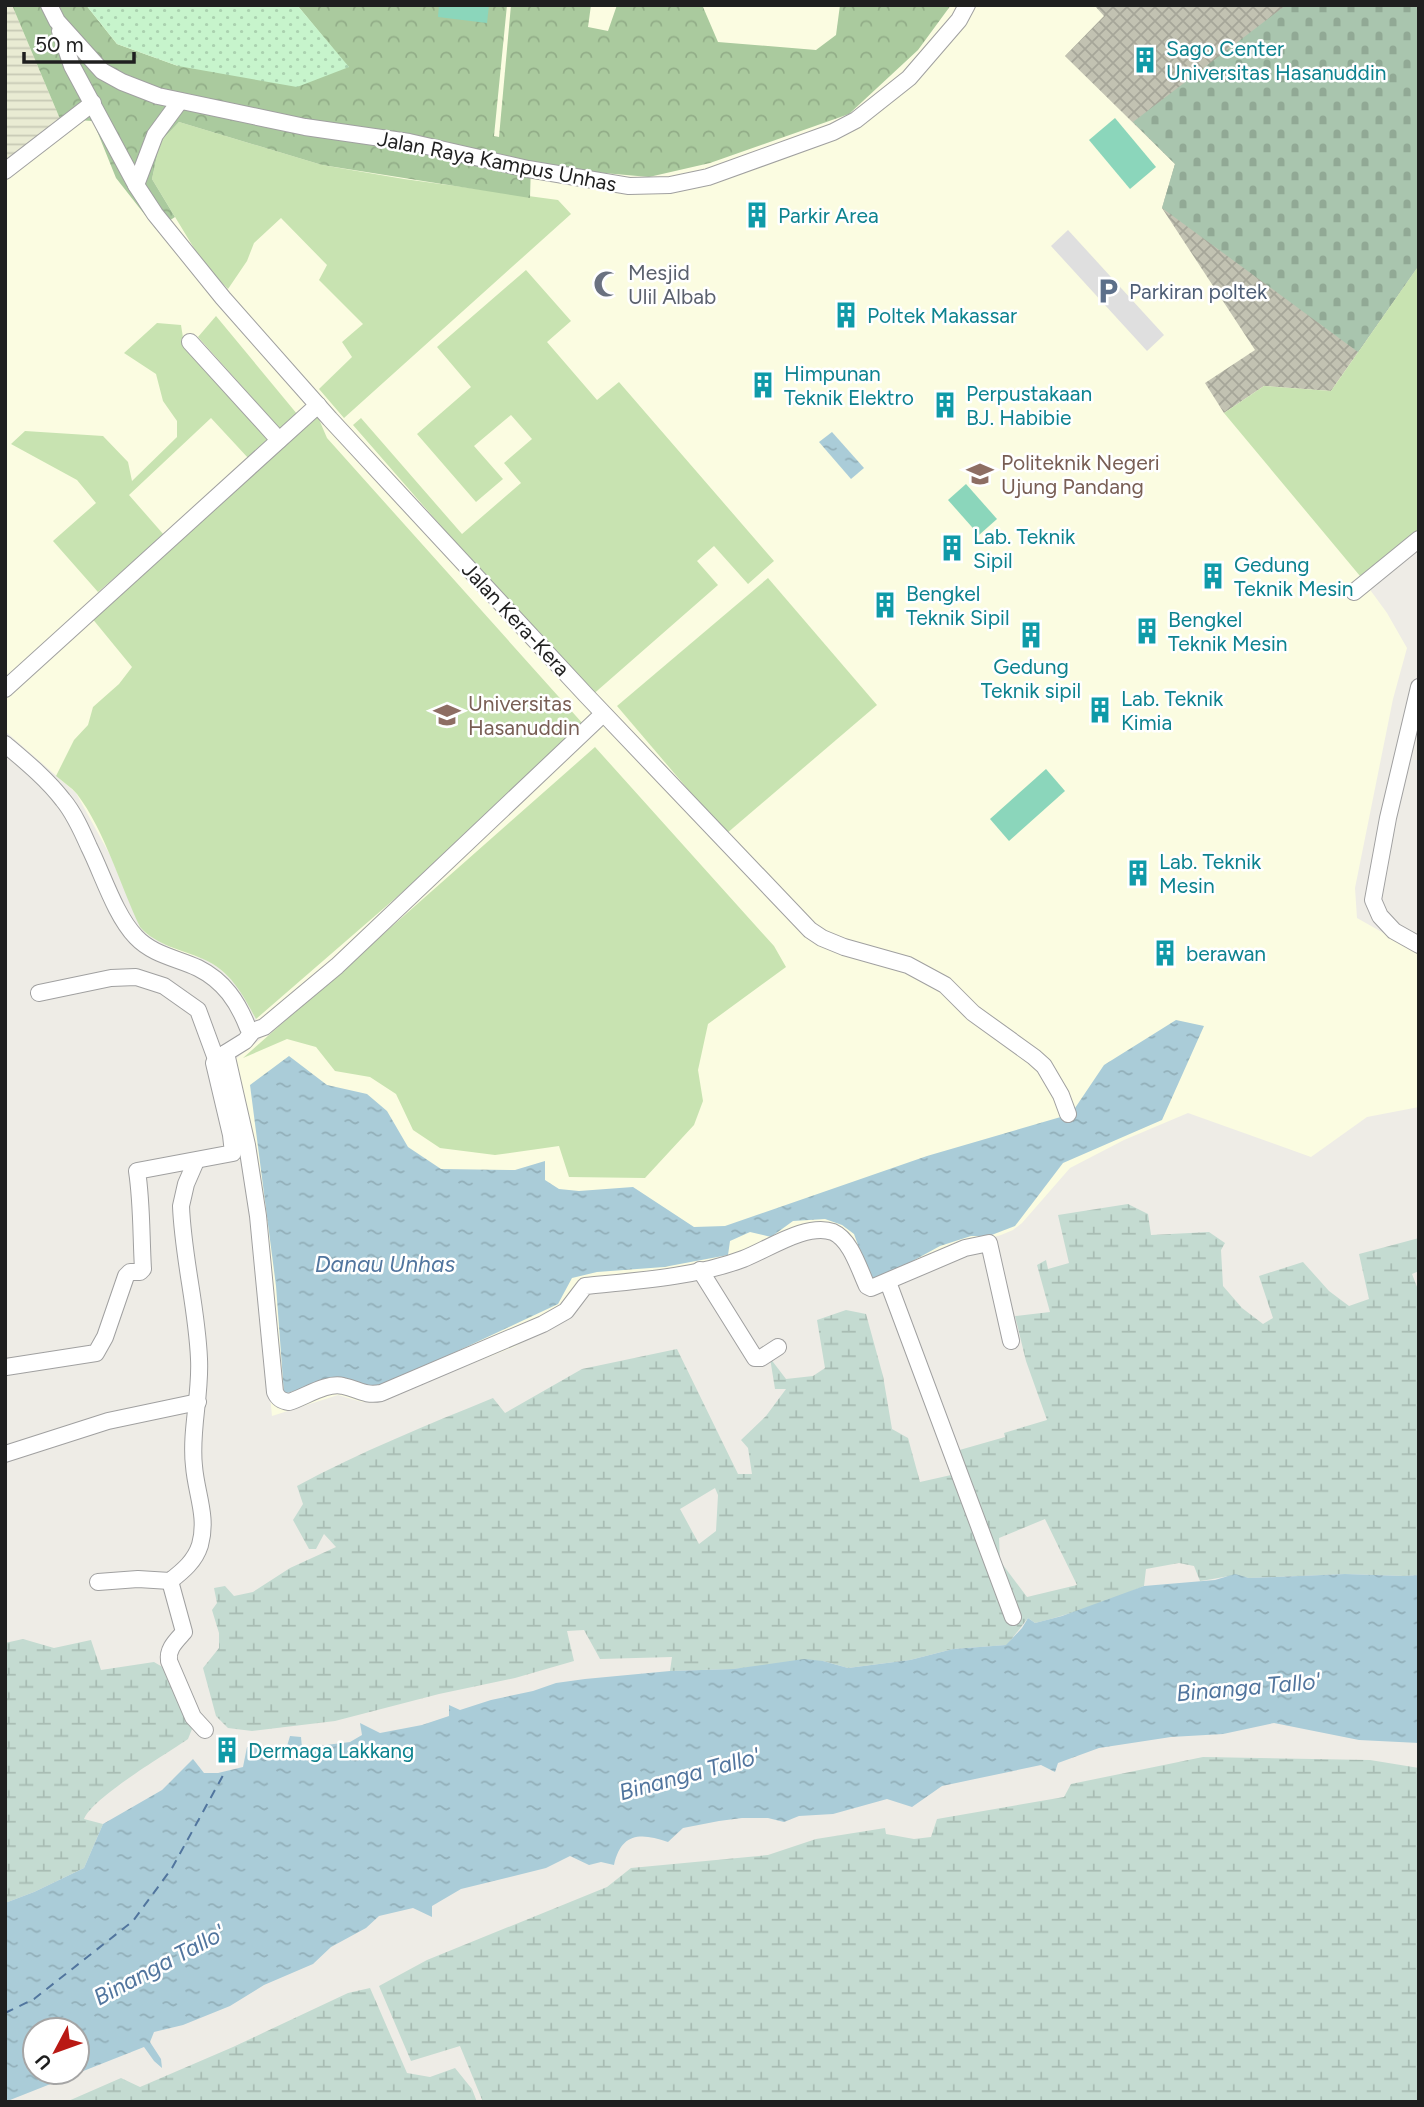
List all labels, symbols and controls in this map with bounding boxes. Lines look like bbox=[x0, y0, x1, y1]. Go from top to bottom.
scale bar bbox=[24, 21, 135, 65]
text: 50 m bbox=[35, 32, 84, 57]
place label: Sago Center Universitas Hasanuddin bbox=[1166, 36, 1387, 85]
building icon: Sago Center Universitas Hasanuddin bbox=[1130, 45, 1160, 75]
street label: Jalan Raya Kampus Unhas bbox=[375, 126, 619, 196]
building icon: Parkir Area bbox=[742, 200, 772, 230]
place label: Parkir Area bbox=[778, 203, 879, 228]
place label: Mesjid Ulil Albab bbox=[628, 260, 716, 309]
mosque icon: Mesjid Ulil Albab bbox=[592, 269, 622, 299]
parking icon: Parkiran poltek bbox=[1093, 276, 1123, 306]
place label: Parkiran poltek bbox=[1129, 279, 1268, 304]
building icon: Poltek Makassar bbox=[831, 300, 861, 330]
place label: Poltek Makassar bbox=[867, 303, 1017, 328]
place label: Himpunan Teknik Elektro bbox=[784, 361, 914, 410]
building icon: Himpunan Teknik Elektro bbox=[748, 370, 778, 400]
place label: Perpustakaan BJ. Habibie bbox=[966, 381, 1092, 430]
building icon: Perpustakaan BJ. Habibie bbox=[930, 390, 960, 420]
place label: Politeknik Negeri Ujung Pandang bbox=[1001, 450, 1160, 499]
school or university icon: Politeknik Negeri Ujung Pandang bbox=[965, 459, 995, 489]
place label: Lab. Teknik Sipil bbox=[973, 524, 1076, 573]
building icon: Lab. Teknik Sipil bbox=[937, 533, 967, 563]
place label: Gedung Teknik Mesin bbox=[1234, 552, 1354, 601]
street label: Jalan Kera-Kera bbox=[457, 557, 575, 681]
building icon: Gedung Teknik Mesin bbox=[1198, 561, 1228, 591]
place label: Bengkel Teknik Sipil bbox=[906, 581, 1010, 630]
building icon: Bengkel Teknik Sipil bbox=[870, 590, 900, 620]
place label: Bengkel Teknik Mesin bbox=[1168, 607, 1288, 656]
building icon: Bengkel Teknik Mesin bbox=[1132, 616, 1162, 646]
building icon: Gedung Teknik sipil bbox=[1016, 620, 1046, 650]
place label: Gedung Teknik sipil bbox=[981, 654, 1081, 703]
place label: Lab. Teknik Kimia bbox=[1121, 686, 1224, 735]
place label: Universitas Hasanuddin bbox=[468, 691, 580, 740]
building icon: Lab. Teknik Kimia bbox=[1085, 695, 1115, 725]
school or university icon: Universitas Hasanuddin bbox=[432, 700, 462, 730]
place label: Lab. Teknik Mesin bbox=[1159, 849, 1262, 898]
building icon: Lab. Teknik Mesin bbox=[1123, 858, 1153, 888]
building icon: berawan bbox=[1150, 938, 1180, 968]
place label: berawan bbox=[1186, 941, 1266, 966]
water label: Danau Unhas bbox=[315, 1250, 455, 1278]
water label: Binanga Tallo' bbox=[1175, 1667, 1322, 1707]
building icon: Dermaga Lakkang bbox=[212, 1735, 242, 1765]
place label: Dermaga Lakkang bbox=[248, 1738, 414, 1763]
water label: Binanga Tallo' bbox=[616, 1741, 764, 1806]
water label: Binanga Tallo' bbox=[89, 1918, 230, 2011]
north arrow bbox=[21, 2016, 91, 2086]
text: U bbox=[30, 2049, 57, 2074]

